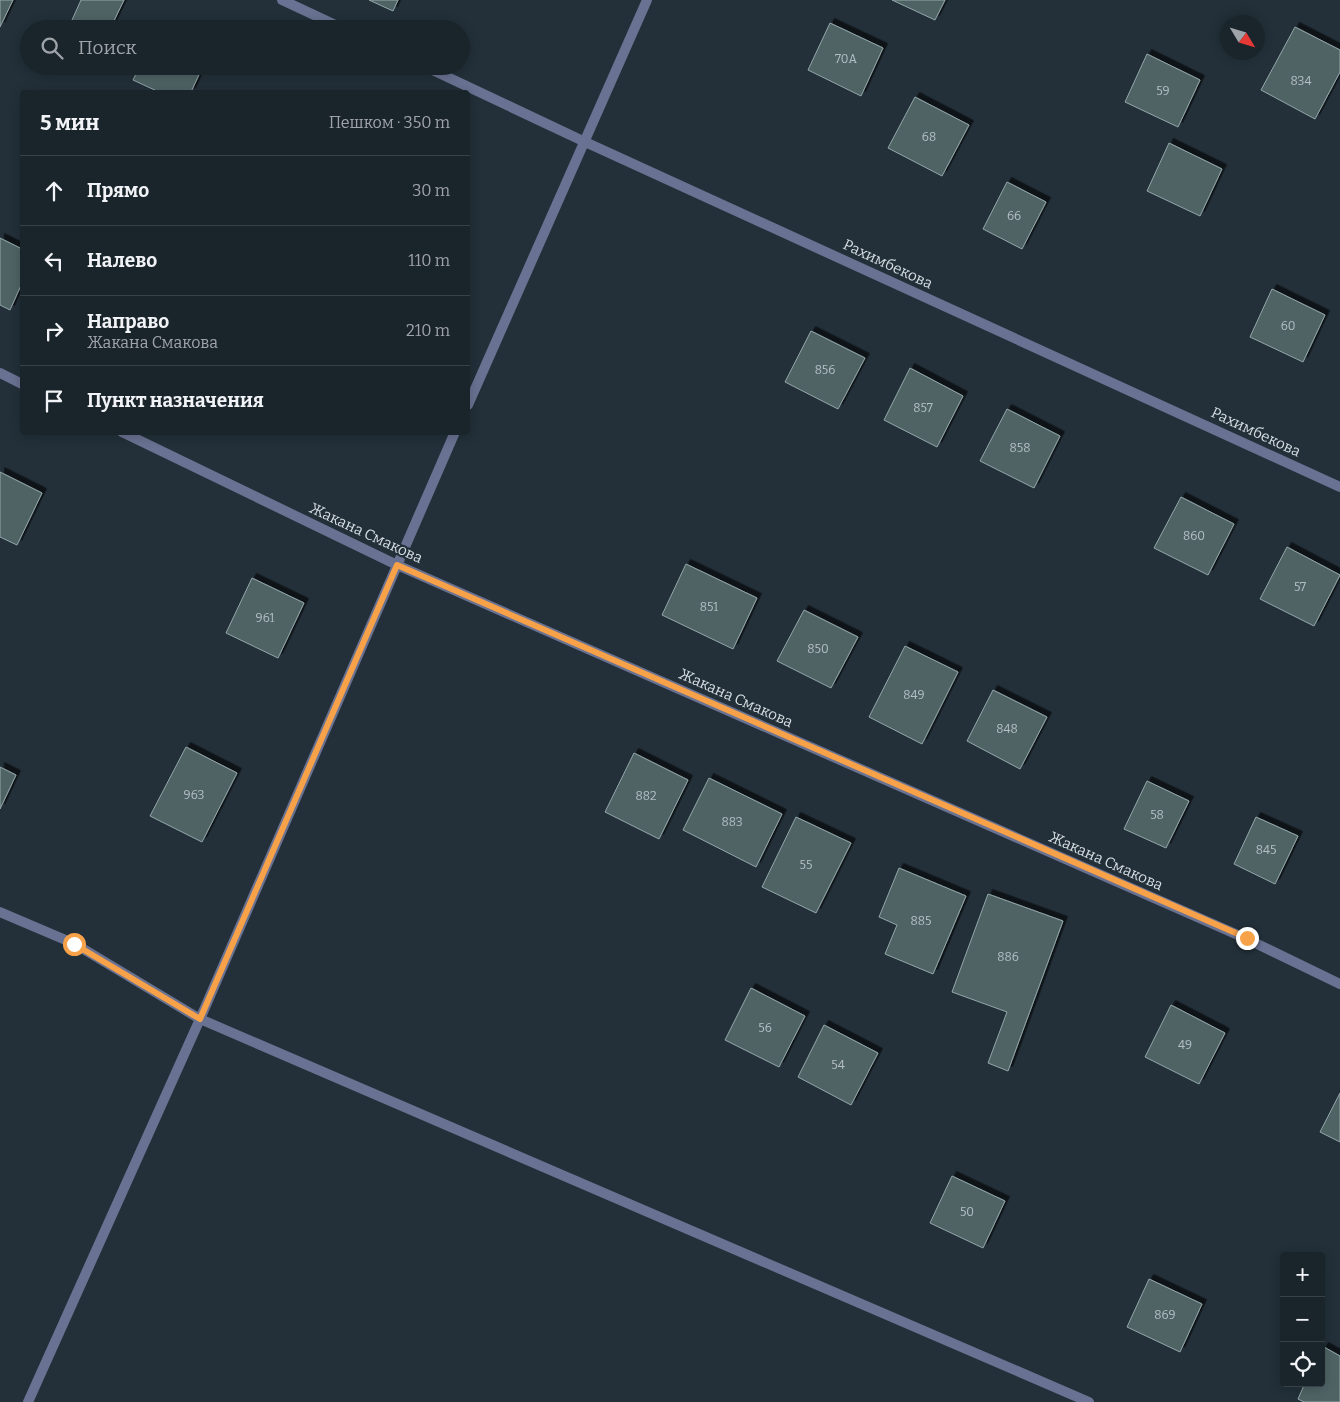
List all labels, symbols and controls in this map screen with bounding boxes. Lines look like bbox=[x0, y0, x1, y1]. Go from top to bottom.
north arrow bbox=[1220, 15, 1265, 60]
search box bbox=[20, 20, 470, 75]
icon: search bbox=[38, 34, 66, 62]
text: Поиск bbox=[78, 36, 137, 59]
house number: 70А bbox=[835, 52, 857, 66]
house number: 834 bbox=[1291, 74, 1311, 88]
house number: 59 bbox=[1156, 84, 1170, 98]
text: 5 мин bbox=[40, 110, 99, 136]
text: Пешком · 350 m bbox=[329, 113, 450, 132]
house number: 68 bbox=[922, 130, 936, 144]
icon: ahead bbox=[40, 177, 68, 205]
text: Прямо bbox=[87, 179, 149, 202]
text: 30 m bbox=[412, 181, 450, 200]
house number: 66 bbox=[1007, 209, 1021, 223]
street label: Рахимбекова bbox=[840, 235, 936, 293]
icon: left bbox=[40, 247, 68, 275]
text: Налево bbox=[87, 249, 157, 272]
text: 110 m bbox=[408, 251, 450, 270]
text: Направо bbox=[87, 310, 169, 333]
icon: right bbox=[40, 317, 68, 345]
house number: 60 bbox=[1281, 319, 1295, 333]
text: 210 m bbox=[406, 321, 450, 340]
text: Жакана Смакова bbox=[87, 333, 218, 352]
house number: 856 bbox=[815, 363, 835, 377]
icon: arrive bbox=[40, 387, 68, 415]
text: Пункт назначения bbox=[87, 389, 264, 412]
house number: 857 bbox=[913, 401, 933, 415]
street label: Рахимбекова bbox=[1208, 403, 1304, 461]
house number: 858 bbox=[1010, 441, 1030, 455]
street label: Жакана Смакова bbox=[306, 499, 426, 567]
house number: 860 bbox=[1183, 529, 1205, 543]
house number: 57 bbox=[1294, 580, 1306, 594]
house number: 851 bbox=[700, 600, 718, 614]
house number: 961 bbox=[256, 611, 275, 625]
house number: 850 bbox=[807, 642, 829, 656]
street label: Жакана Смакова bbox=[676, 665, 796, 731]
house number: 849 bbox=[903, 688, 925, 702]
house number: 848 bbox=[996, 722, 1018, 736]
house number: 963 bbox=[184, 788, 205, 802]
house number: 882 bbox=[636, 789, 656, 803]
house number: 58 bbox=[1150, 808, 1164, 822]
house number: 883 bbox=[721, 815, 743, 829]
street label: Жакана Смакова bbox=[1046, 828, 1166, 894]
house number: 845 bbox=[1256, 843, 1276, 857]
house number: 55 bbox=[800, 858, 812, 872]
house number: 885 bbox=[911, 914, 931, 928]
route end bbox=[1236, 927, 1259, 950]
route start bbox=[63, 933, 86, 956]
house number: 886 bbox=[997, 950, 1019, 964]
house number: 56 bbox=[758, 1021, 772, 1035]
house number: 49 bbox=[1178, 1038, 1192, 1052]
house number: 54 bbox=[831, 1058, 845, 1072]
house number: 50 bbox=[960, 1205, 974, 1219]
map controls bbox=[1280, 1252, 1325, 1387]
button: + bbox=[1280, 1252, 1325, 1297]
button: − bbox=[1280, 1297, 1325, 1342]
house number: 869 bbox=[1154, 1308, 1176, 1322]
button: locate bbox=[1280, 1342, 1325, 1387]

